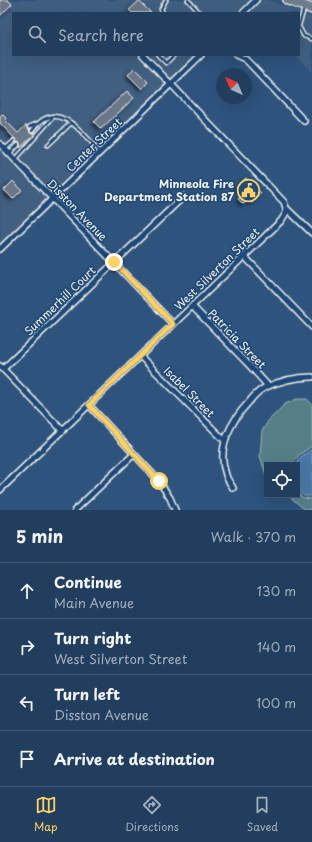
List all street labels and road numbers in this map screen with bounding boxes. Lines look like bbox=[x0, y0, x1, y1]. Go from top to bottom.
street label: Center Street bbox=[62, 113, 126, 176]
street label: Disston Avenue bbox=[43, 175, 111, 244]
street label: West Silverton Street bbox=[170, 223, 263, 314]
street label: Summerhill Court bbox=[20, 262, 100, 339]
street label: Patricia Street bbox=[204, 305, 271, 373]
street label: Isabel Street bbox=[160, 362, 219, 421]

